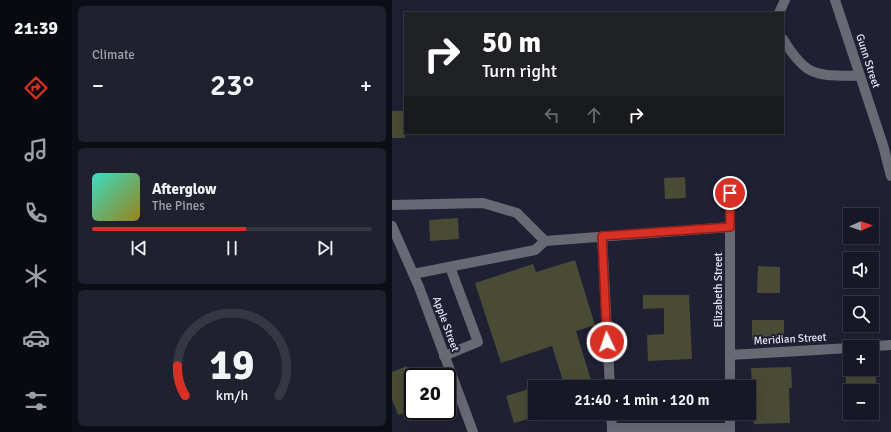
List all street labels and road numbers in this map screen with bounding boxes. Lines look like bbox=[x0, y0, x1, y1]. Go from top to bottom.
street label: Gunn Street bbox=[853, 32, 883, 90]
street label: Elizabeth Street bbox=[712, 252, 725, 328]
street label: Apple Street bbox=[430, 294, 462, 354]
street label: Meridian Street bbox=[753, 331, 827, 347]

